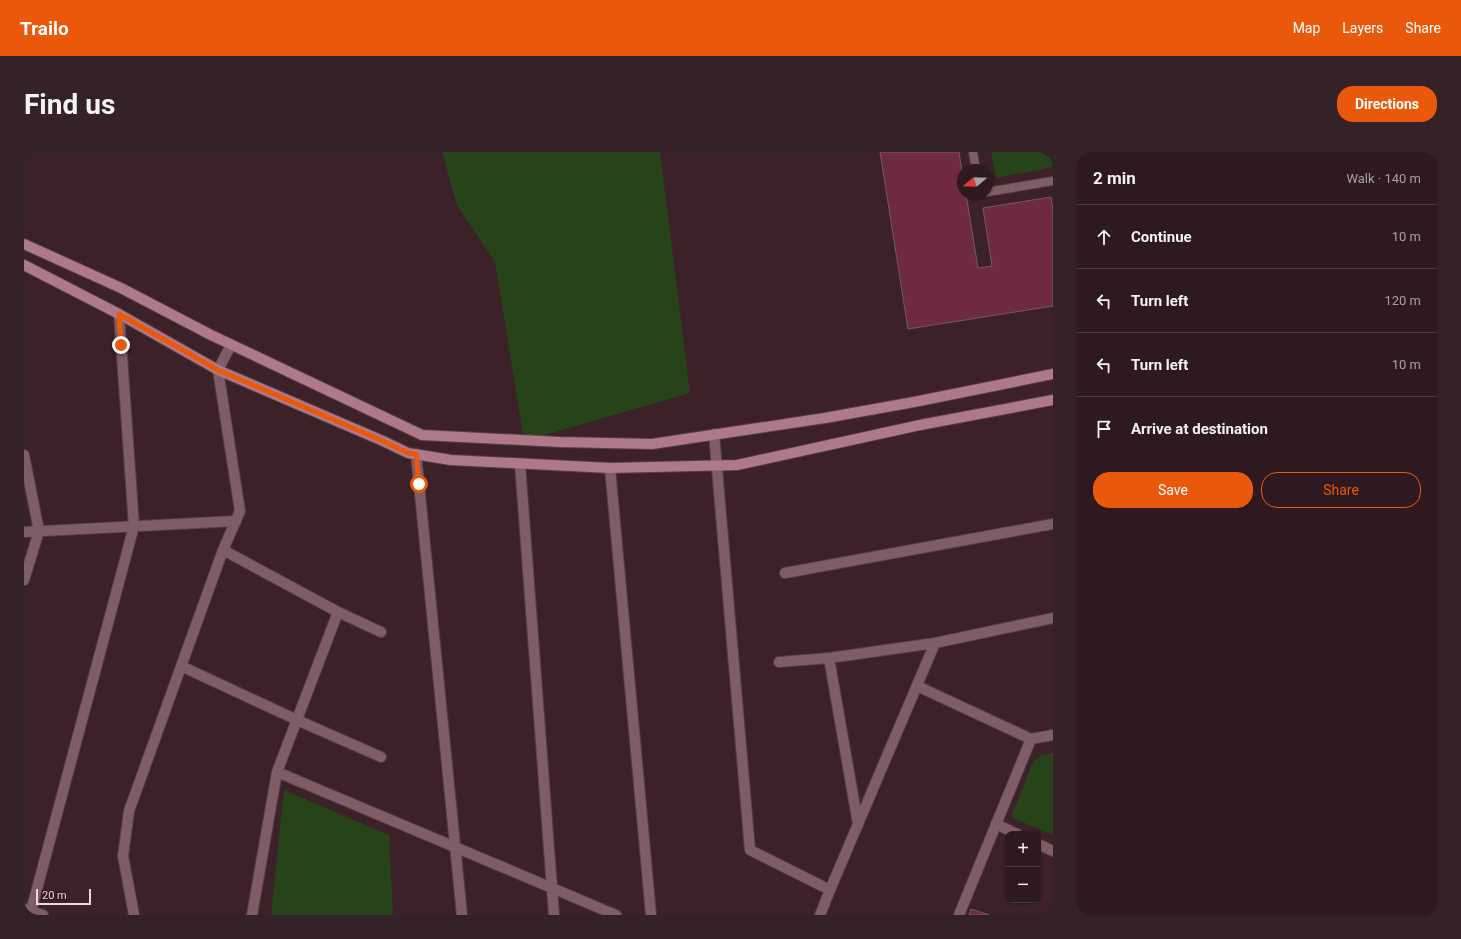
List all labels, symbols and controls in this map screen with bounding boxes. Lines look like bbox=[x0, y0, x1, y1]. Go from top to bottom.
text: Trailo bbox=[20, 17, 69, 40]
text: Map bbox=[1293, 20, 1320, 36]
text: Layers bbox=[1342, 20, 1383, 36]
text: Share bbox=[1405, 20, 1441, 36]
button: Directions bbox=[1337, 86, 1437, 122]
text: Find us bbox=[24, 88, 115, 121]
north arrow bbox=[957, 164, 993, 200]
text: 2 min bbox=[1093, 168, 1136, 188]
text: Walk · 140 m bbox=[1346, 171, 1421, 186]
icon: ahead bbox=[1093, 226, 1115, 248]
text: Continue bbox=[1131, 228, 1192, 246]
text: 10 m bbox=[1392, 229, 1421, 244]
icon: left bbox=[1093, 290, 1115, 312]
text: Turn left bbox=[1131, 292, 1188, 310]
text: 120 m bbox=[1384, 293, 1421, 308]
route end bbox=[112, 336, 130, 354]
icon: left bbox=[1093, 354, 1115, 376]
text: Turn left bbox=[1131, 356, 1188, 374]
text: 10 m bbox=[1392, 357, 1421, 372]
icon: arrive bbox=[1093, 418, 1115, 440]
text: Arrive at destination bbox=[1131, 420, 1268, 438]
button: Save bbox=[1093, 472, 1253, 508]
button: Share bbox=[1261, 472, 1421, 508]
route start bbox=[410, 475, 428, 493]
map controls bbox=[1005, 831, 1041, 903]
button: + bbox=[1005, 831, 1041, 867]
button: − bbox=[1005, 867, 1041, 903]
scale bar bbox=[36, 887, 91, 906]
text: 20 m bbox=[42, 889, 67, 902]

